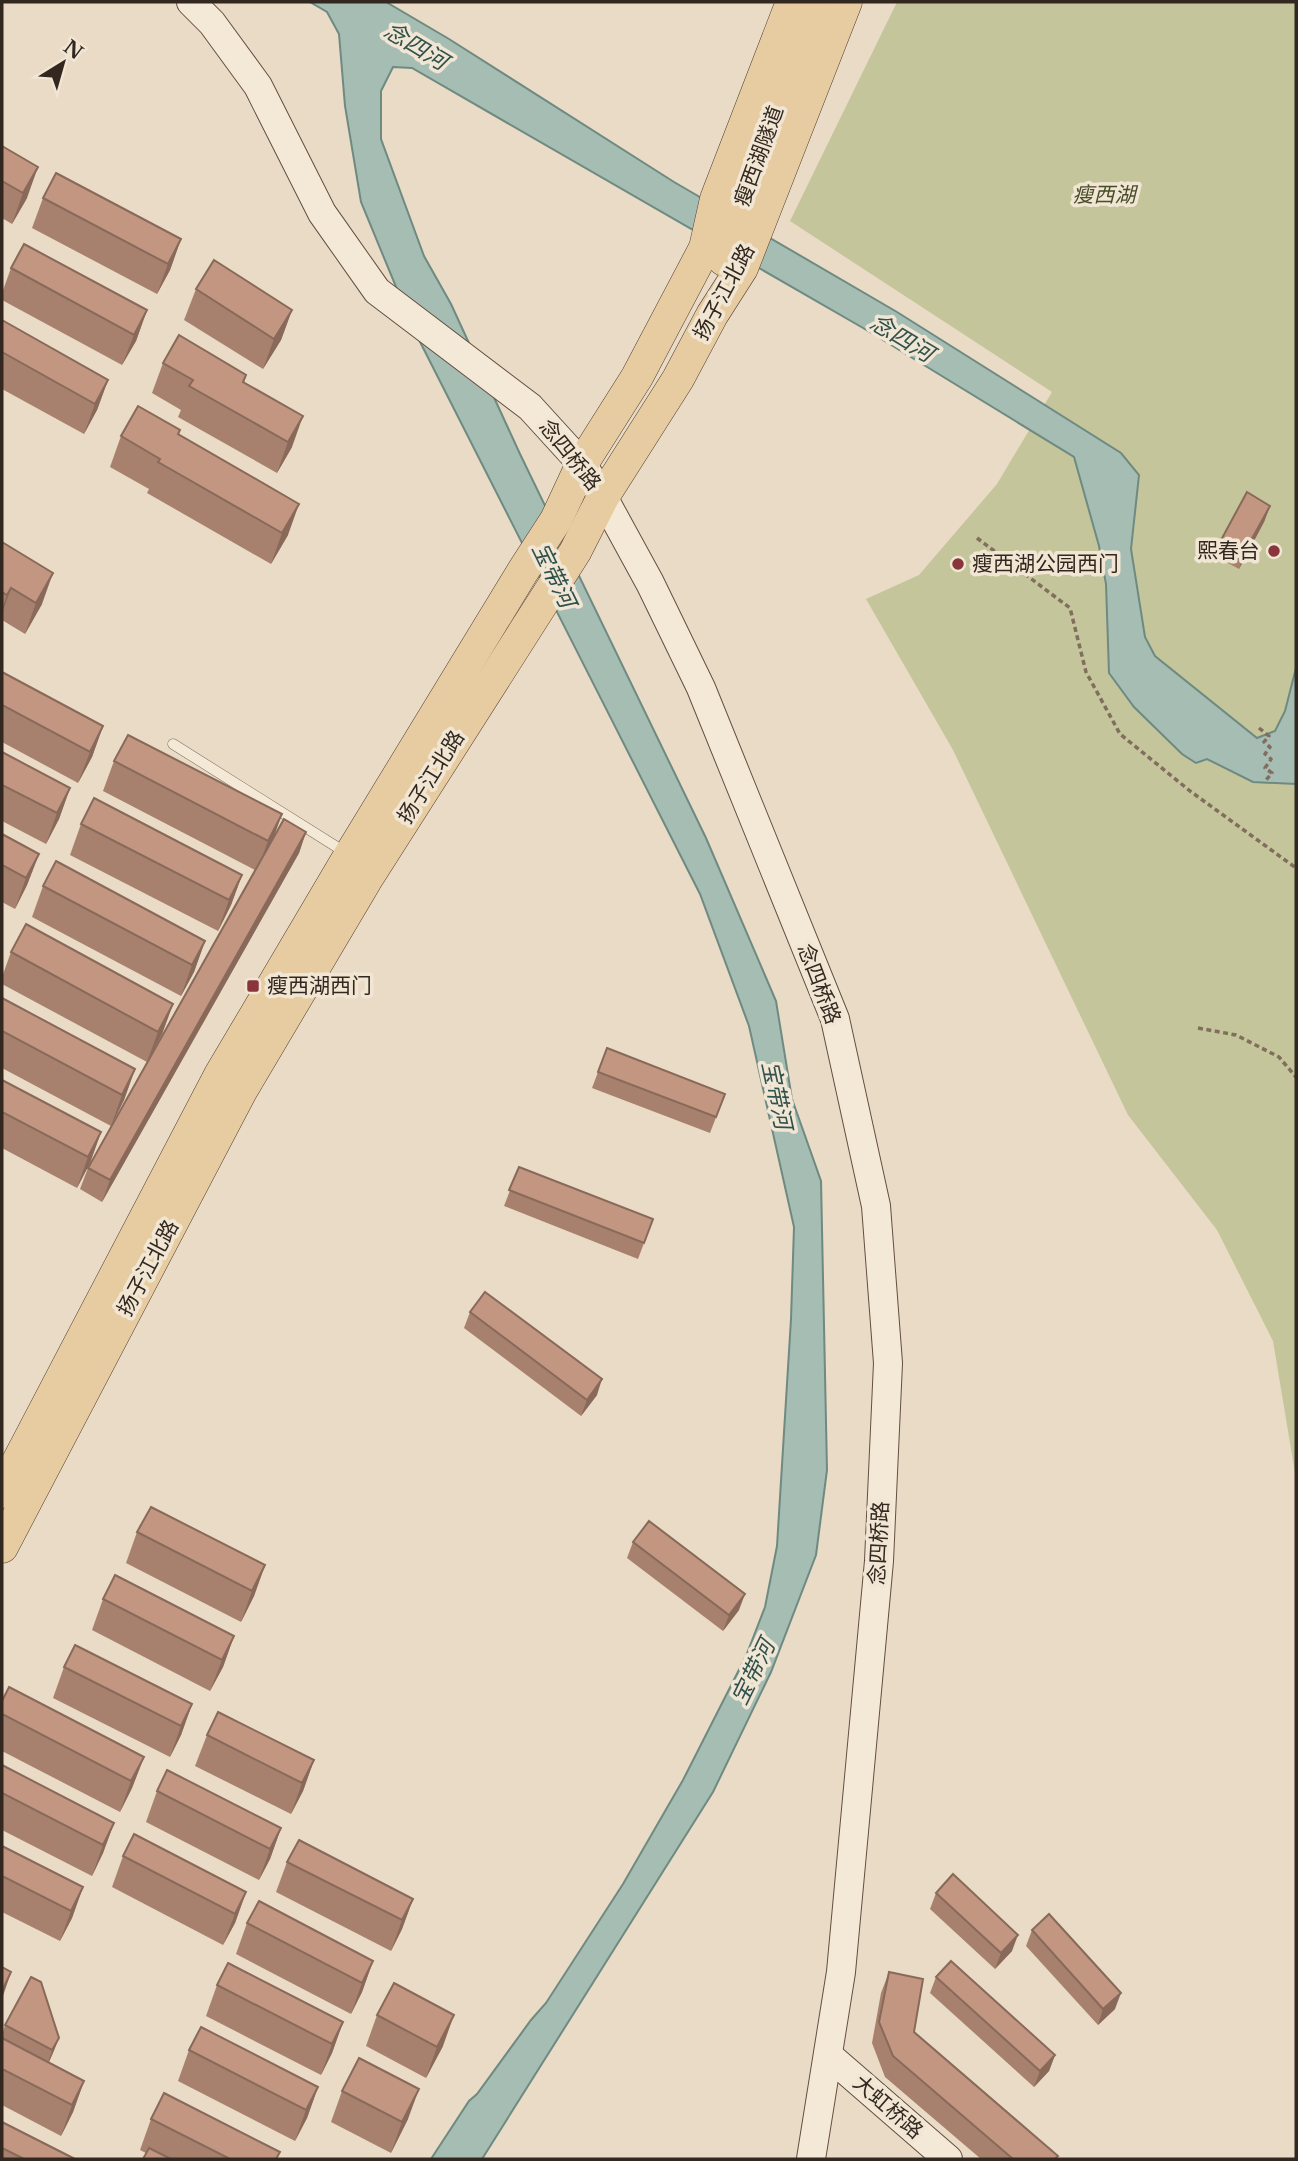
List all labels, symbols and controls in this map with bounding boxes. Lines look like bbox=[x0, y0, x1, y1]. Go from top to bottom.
water label: 念四河 bbox=[379, 16, 456, 78]
north arrow bbox=[28, 28, 98, 98]
text: N bbox=[59, 35, 87, 64]
street label: 瘦西湖隧道 bbox=[729, 102, 789, 210]
park label: 瘦西湖 bbox=[1073, 182, 1138, 208]
street label: 扬子江北路 bbox=[688, 240, 760, 344]
water label: 念四河 bbox=[865, 308, 942, 370]
street label: 念四桥路 bbox=[533, 414, 607, 496]
water label: 宝带河 bbox=[526, 538, 583, 616]
place label: 熙春台 bbox=[1197, 538, 1260, 564]
marker: 熙春台 bbox=[1266, 543, 1282, 559]
place label: 瘦西湖公园西门 bbox=[972, 551, 1119, 577]
marker: 瘦西湖公园西门 bbox=[950, 556, 966, 572]
street label: 扬子江北路 bbox=[392, 726, 470, 828]
street label: 念四桥路 bbox=[792, 940, 846, 1028]
place label: 瘦西湖西门 bbox=[267, 973, 372, 999]
marker: 瘦西湖西门 bbox=[245, 978, 261, 994]
water label: 宝带河 bbox=[756, 1058, 799, 1136]
street label: 扬子江北路 bbox=[112, 1216, 184, 1320]
street label: 念四桥路 bbox=[864, 1500, 894, 1586]
water label: 宝带河 bbox=[725, 1631, 782, 1709]
street label: 大虹桥路 bbox=[848, 2070, 928, 2144]

